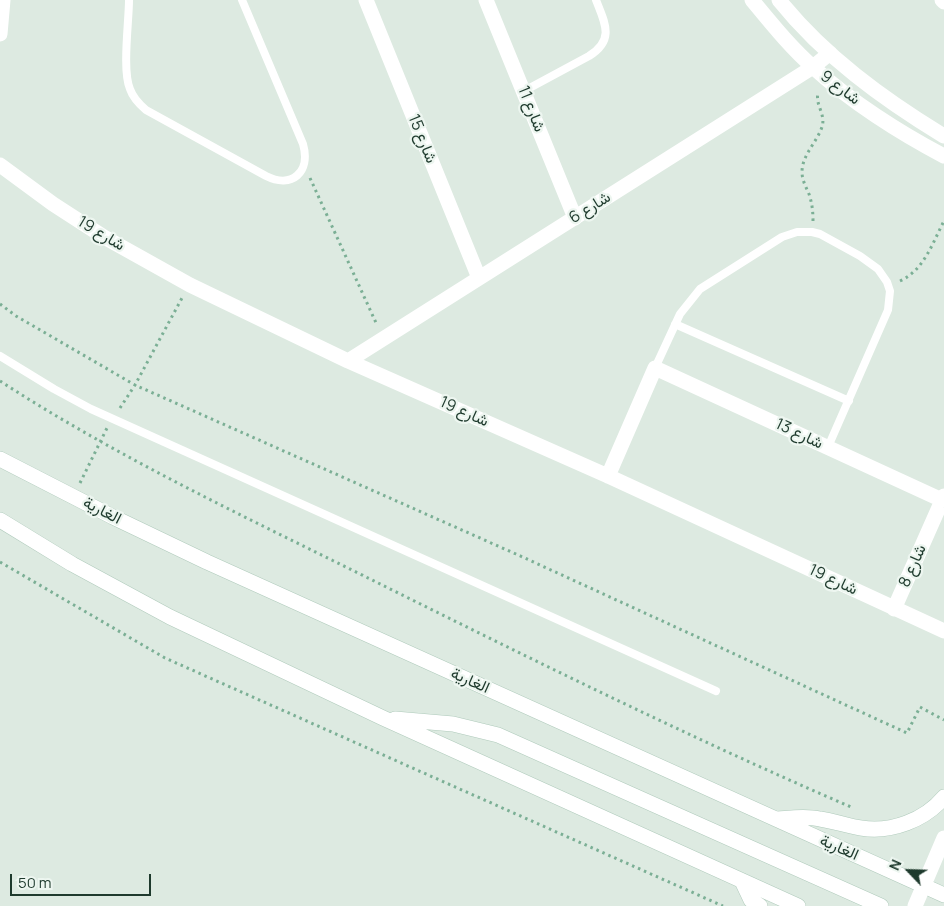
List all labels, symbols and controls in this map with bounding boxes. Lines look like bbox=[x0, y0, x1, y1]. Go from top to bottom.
street label: شارع 9 bbox=[816, 67, 864, 109]
street label: شارع 11 bbox=[513, 83, 549, 135]
street label: شارع 15 bbox=[404, 112, 440, 166]
street label: شارع 6 bbox=[566, 188, 614, 228]
street label: شارع 19 bbox=[74, 212, 128, 256]
street label: شارع 19 bbox=[437, 393, 491, 431]
street label: شارع 13 bbox=[772, 415, 826, 453]
street label: الغارية bbox=[80, 493, 124, 529]
street label: شارع 8 bbox=[895, 542, 931, 590]
street label: شارع 19 bbox=[806, 560, 860, 600]
street label: الغارية bbox=[448, 664, 492, 698]
street label: الغارية bbox=[817, 831, 861, 865]
north arrow bbox=[884, 846, 934, 896]
text: N bbox=[884, 856, 906, 873]
scale bar bbox=[12, 864, 154, 896]
text: 50 m bbox=[18, 872, 52, 893]

